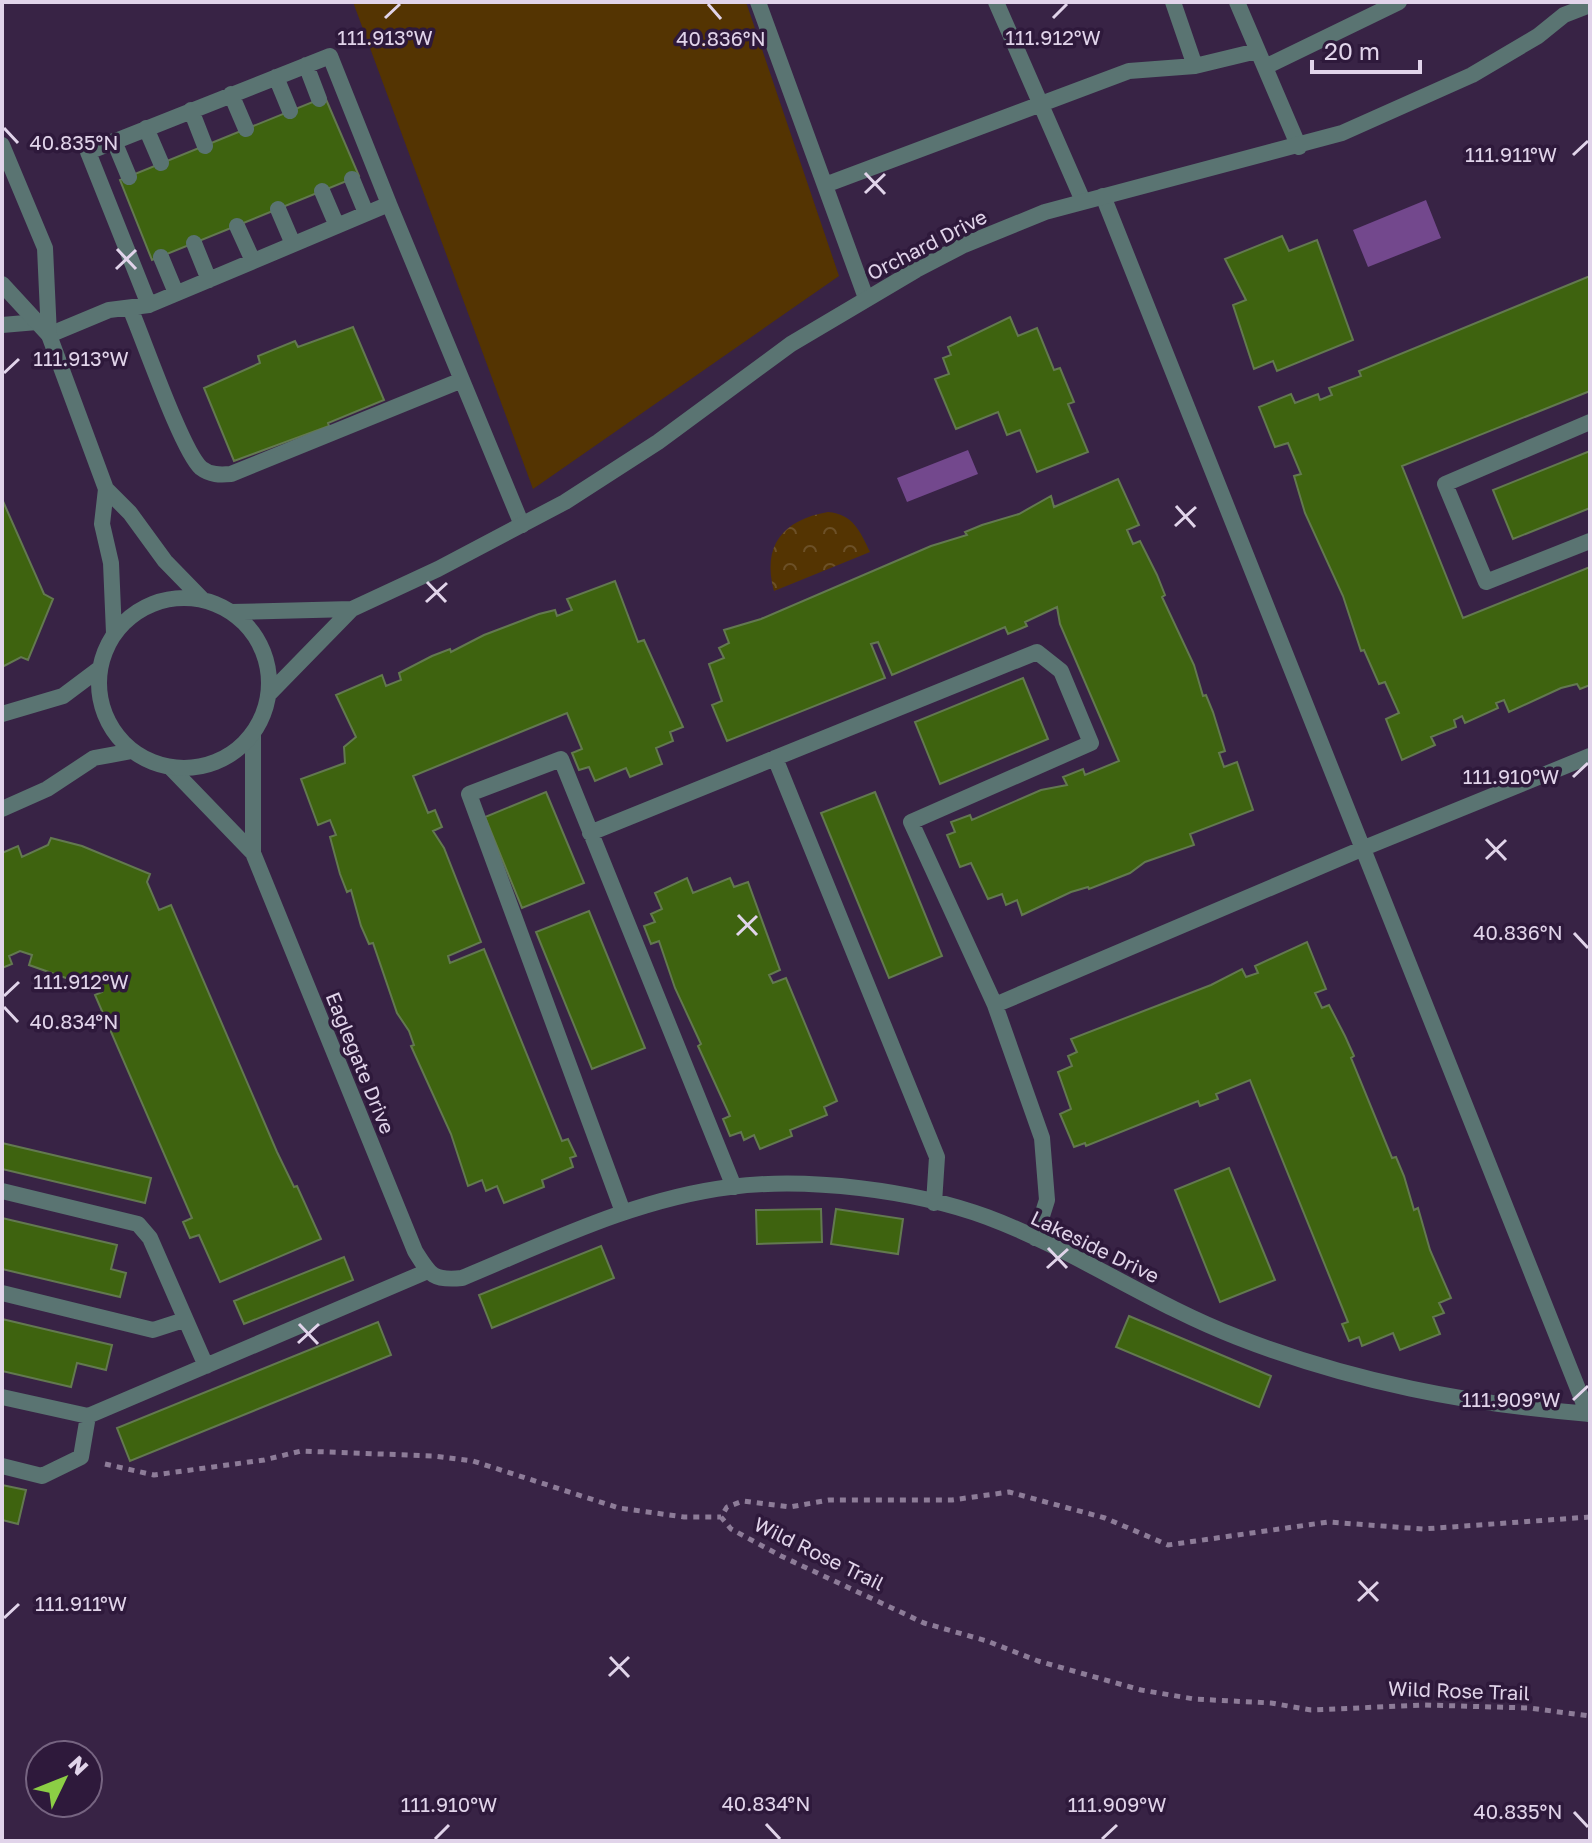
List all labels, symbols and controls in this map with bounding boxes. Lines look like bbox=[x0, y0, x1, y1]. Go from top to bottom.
scale bar bbox=[1312, 24, 1420, 74]
text: 111.913°W bbox=[337, 25, 433, 49]
text: 111.912°W bbox=[1005, 25, 1101, 49]
text: 40.836°N bbox=[676, 26, 766, 50]
text: 20 m bbox=[1324, 36, 1380, 65]
text: 40.835°N bbox=[29, 130, 119, 154]
text: 111.911°W bbox=[1465, 142, 1557, 166]
street label: Orchard Drive bbox=[863, 204, 991, 285]
text: 111.913°W bbox=[33, 346, 129, 370]
text: 111.910°W bbox=[1463, 764, 1559, 788]
text: 40.836°N bbox=[1473, 920, 1563, 944]
text: 111.912°W bbox=[33, 969, 129, 993]
street label: Eaglegate Drive bbox=[322, 988, 400, 1137]
text: 40.834°N bbox=[30, 1009, 118, 1033]
street label: Lakeside Drive bbox=[1027, 1205, 1164, 1288]
text: 111.909°W bbox=[1462, 1387, 1560, 1411]
street label: Wild Rose Trail bbox=[750, 1511, 888, 1595]
text: 111.911°W bbox=[35, 1591, 127, 1615]
street label: Wild Rose Trail bbox=[1388, 1676, 1530, 1704]
north arrow bbox=[24, 1739, 104, 1819]
text: N bbox=[63, 1750, 95, 1780]
text: 40.834°N bbox=[722, 1791, 810, 1815]
text: 111.910°W bbox=[401, 1792, 497, 1816]
text: 111.909°W bbox=[1068, 1792, 1166, 1816]
text: 40.835°N bbox=[1473, 1799, 1563, 1823]

